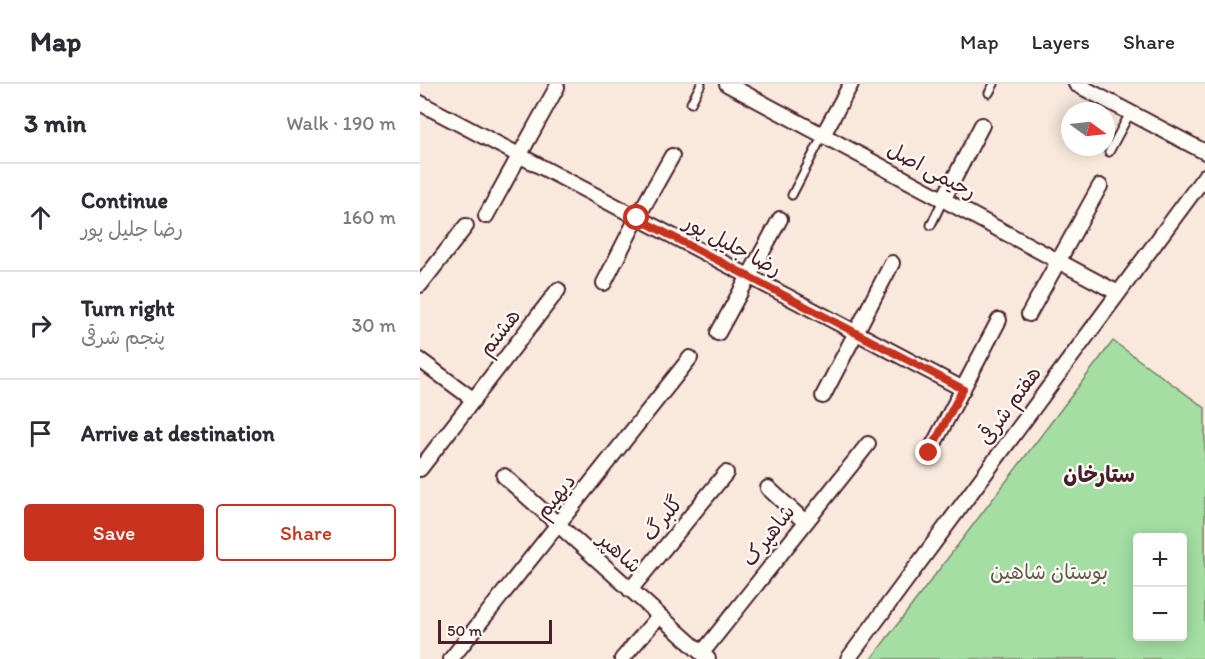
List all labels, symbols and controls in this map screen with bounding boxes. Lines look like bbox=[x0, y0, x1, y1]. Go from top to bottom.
text: Map bbox=[30, 24, 81, 58]
text: Map bbox=[960, 29, 999, 54]
text: Layers bbox=[1032, 29, 1090, 54]
text: Share bbox=[1123, 29, 1175, 54]
north arrow bbox=[1061, 102, 1115, 156]
text: 3 min bbox=[24, 107, 86, 139]
text: Walk · 190 m bbox=[286, 111, 396, 135]
street label: رحیمی اصل bbox=[882, 136, 981, 206]
text: Continue bbox=[81, 187, 168, 214]
icon: ahead bbox=[24, 201, 57, 234]
route start bbox=[623, 204, 649, 230]
text: 160 m bbox=[343, 205, 396, 229]
street label: رضا جلیل پور bbox=[678, 208, 786, 282]
text: رضا جلیل پور bbox=[81, 217, 183, 241]
text: Turn right bbox=[81, 295, 175, 322]
street label: هشتم bbox=[473, 303, 528, 363]
icon: right bbox=[24, 309, 57, 342]
text: 30 m bbox=[351, 313, 396, 337]
text: پنجم شرقی bbox=[81, 325, 165, 349]
street label: هفتم شرقی bbox=[972, 361, 1049, 451]
icon: arrive bbox=[24, 417, 57, 450]
text: Arrive at destination bbox=[81, 420, 275, 447]
route end bbox=[915, 439, 941, 465]
district label: ستارخان bbox=[1063, 461, 1135, 488]
street label: دیهیم bbox=[530, 468, 584, 526]
street label: گلبرگ bbox=[636, 490, 688, 546]
street label: شاهپرک bbox=[736, 499, 801, 571]
button: Save bbox=[24, 504, 204, 561]
button: Share bbox=[216, 504, 396, 561]
street label: شاهپر bbox=[591, 524, 647, 579]
map controls bbox=[1133, 533, 1187, 641]
button: + bbox=[1133, 533, 1187, 587]
park label: بوستان شاهین bbox=[990, 559, 1108, 585]
button: − bbox=[1133, 587, 1187, 641]
scale bar bbox=[438, 617, 552, 644]
text: 50 m bbox=[447, 621, 482, 640]

